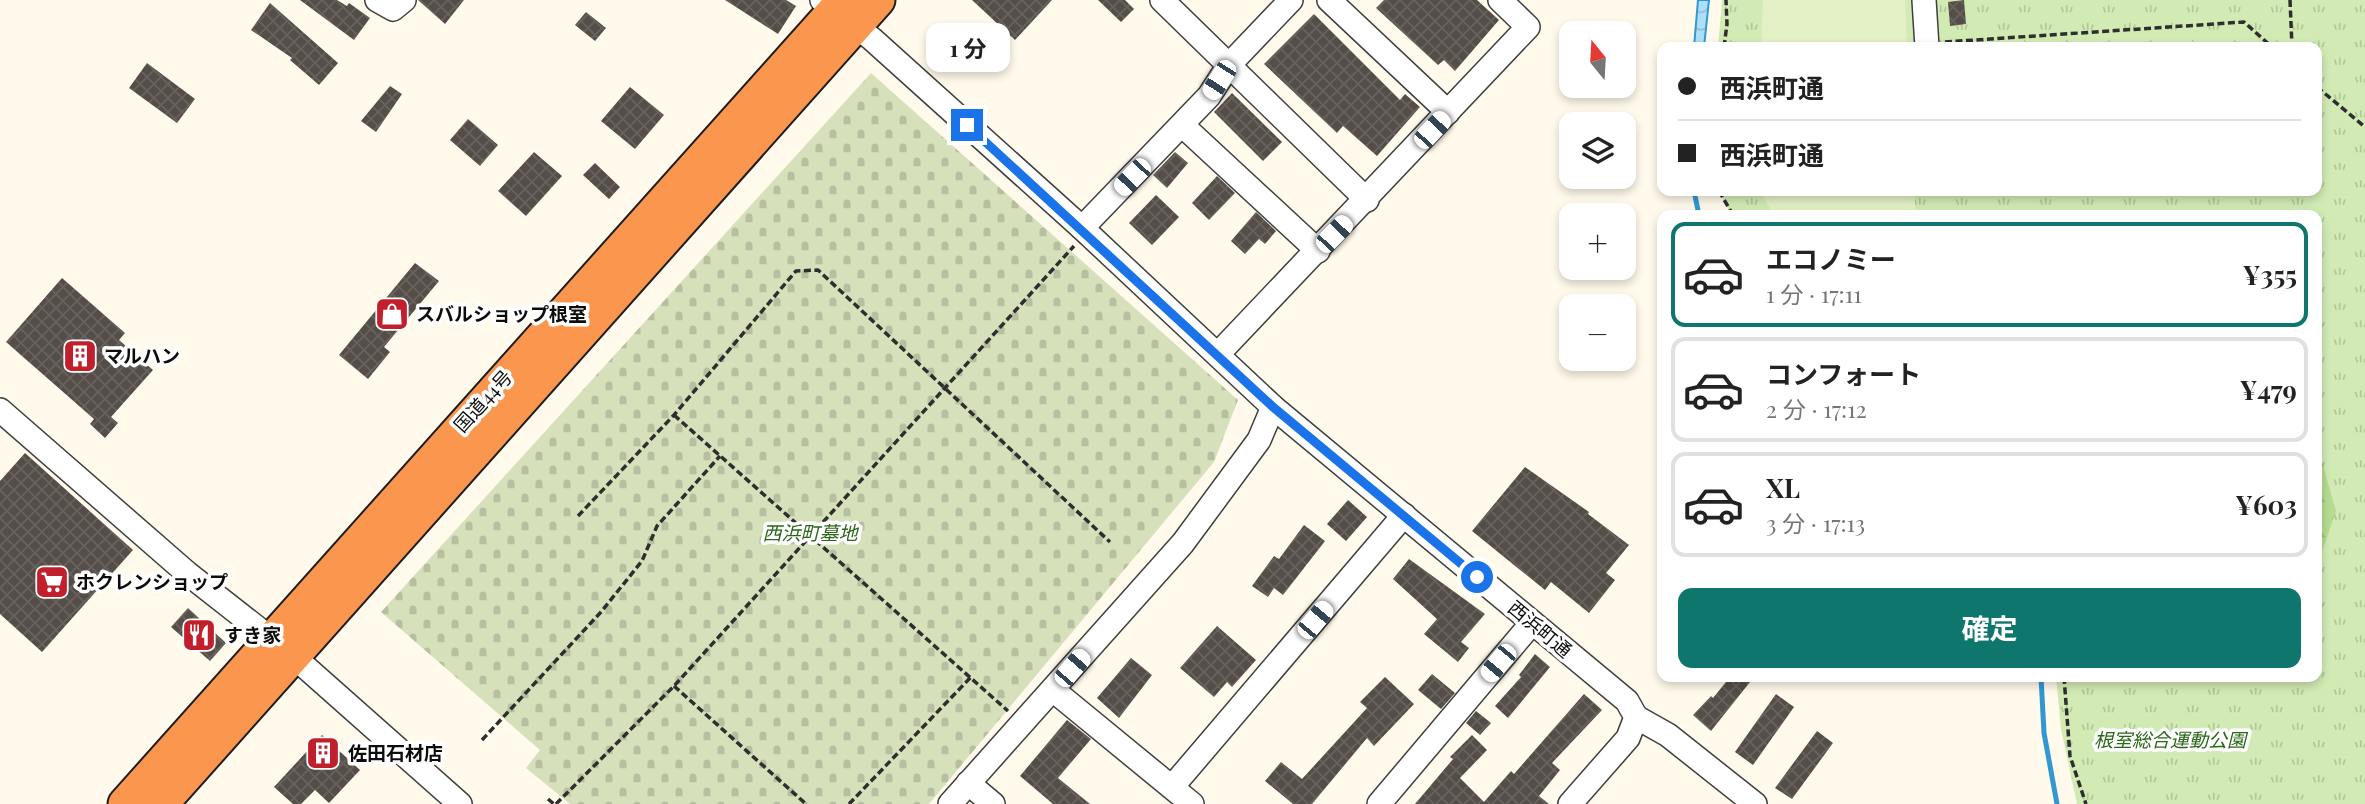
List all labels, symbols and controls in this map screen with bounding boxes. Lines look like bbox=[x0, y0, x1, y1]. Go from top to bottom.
north arrow bbox=[1559, 21, 1636, 98]
map controls bbox=[1559, 21, 1636, 371]
callout: 1 分 bbox=[925, 24, 1009, 72]
text: 1 分 bbox=[949, 32, 987, 63]
car bbox=[1199, 57, 1240, 103]
text: 西浜町通 bbox=[1720, 70, 1824, 105]
car bbox=[1410, 107, 1455, 153]
route end bbox=[951, 109, 983, 141]
button: layers bbox=[1559, 112, 1636, 189]
text: 西浜町通 bbox=[1720, 137, 1824, 172]
car bbox=[1110, 155, 1155, 199]
button: + bbox=[1559, 203, 1636, 280]
car bbox=[1312, 212, 1357, 256]
text: エコノミー bbox=[1766, 241, 1896, 276]
icon: car bbox=[1682, 243, 1745, 306]
text: ¥355 bbox=[2243, 257, 2297, 292]
text: 1 分 · 17:11 bbox=[1766, 278, 1862, 309]
button: − bbox=[1559, 294, 1636, 371]
shop icon: スバルショップ根室 bbox=[373, 295, 411, 333]
place label: スバルショップ根室 bbox=[416, 300, 587, 326]
building icon: マルハン bbox=[61, 337, 99, 375]
place label: マルハン bbox=[104, 342, 180, 368]
text: コンフォート bbox=[1766, 356, 1921, 391]
icon: car bbox=[1682, 358, 1745, 421]
street label: 国道44号 bbox=[447, 363, 517, 437]
text: ¥479 bbox=[2240, 372, 2297, 407]
text: 2 分 · 17:12 bbox=[1766, 393, 1867, 424]
text: XL bbox=[1766, 470, 1800, 505]
icon: car bbox=[1682, 473, 1745, 536]
text: ¥603 bbox=[2235, 487, 2297, 522]
text: 3 分 · 17:13 bbox=[1766, 507, 1865, 538]
park label: 西浜町墓地 bbox=[762, 519, 859, 545]
route start bbox=[1461, 561, 1493, 593]
supermarket icon: ホクレンショップ bbox=[33, 563, 71, 601]
place label: ホクレンショップ bbox=[76, 568, 228, 594]
button: 確定 bbox=[1678, 588, 2301, 668]
street label: 西浜町通 bbox=[1503, 594, 1578, 663]
car bbox=[1294, 597, 1337, 643]
restaurant icon: すき家 bbox=[180, 616, 218, 654]
place label: すき家 bbox=[224, 621, 281, 647]
car bbox=[1477, 640, 1520, 686]
car bbox=[1051, 645, 1094, 691]
park label: 根室総合運動公園 bbox=[2094, 726, 2249, 752]
building icon: 佐田石材店 bbox=[304, 734, 342, 772]
place label: 佐田石材店 bbox=[348, 739, 443, 765]

